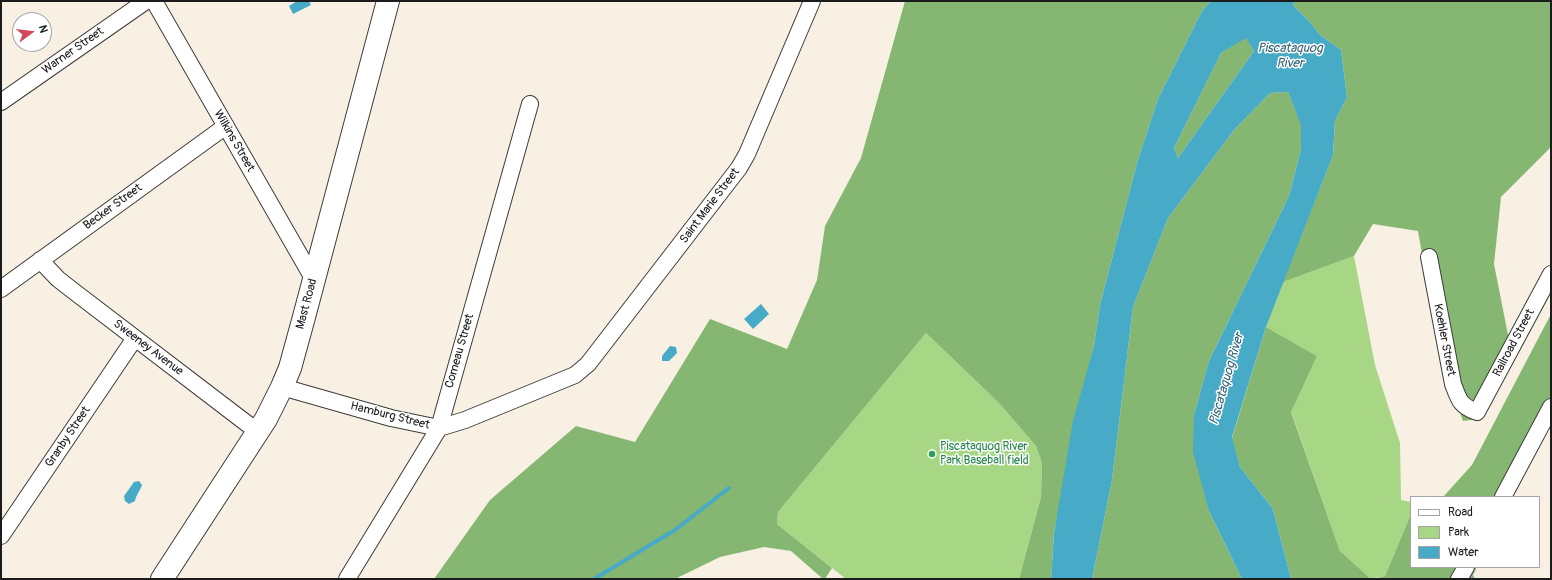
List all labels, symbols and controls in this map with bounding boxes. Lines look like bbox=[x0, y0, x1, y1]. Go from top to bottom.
north arrow bbox=[12, 12, 52, 52]
text: N bbox=[36, 24, 50, 34]
street label: Warner Street bbox=[39, 24, 107, 78]
water label: Piscataquog River bbox=[1258, 41, 1322, 72]
street label: Wilkins Street bbox=[210, 107, 258, 175]
street label: Saint Marie Street bbox=[677, 166, 743, 246]
street label: Becker Street bbox=[81, 181, 145, 233]
street label: Mast Road bbox=[293, 277, 321, 331]
street label: Koehler Street bbox=[1430, 303, 1458, 377]
street label: Railroad Street bbox=[1490, 307, 1538, 379]
street label: Comeau Street bbox=[443, 312, 477, 390]
street label: Sweeney Avenue bbox=[110, 317, 186, 379]
water label: Piscataquog River bbox=[1206, 331, 1248, 427]
street label: Hamburg Street bbox=[349, 399, 431, 433]
street label: Granby Street bbox=[42, 404, 94, 470]
place label: Piscataquog River Park Baseball field bbox=[940, 440, 1029, 468]
marker: Piscataquog River Park Baseball field bbox=[927, 449, 937, 459]
legend bbox=[1410, 496, 1540, 568]
text: Road bbox=[1448, 505, 1473, 520]
text: Park bbox=[1448, 525, 1469, 540]
text: Water bbox=[1448, 545, 1479, 560]

